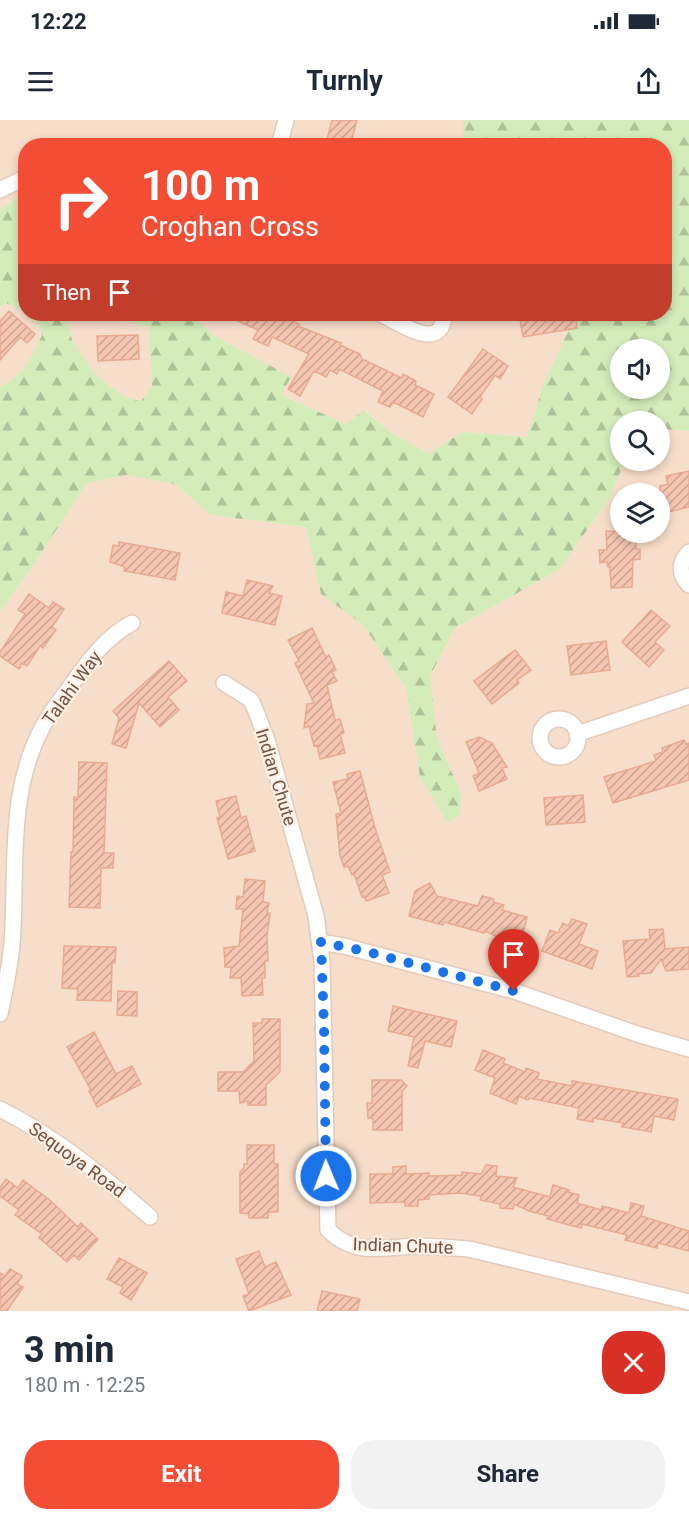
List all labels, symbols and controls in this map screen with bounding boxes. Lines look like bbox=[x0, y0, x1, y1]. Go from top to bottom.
text: 12:22 bbox=[30, 9, 87, 34]
icon: menu bbox=[24, 65, 57, 98]
text: Turnly bbox=[306, 65, 383, 97]
icon: share bbox=[632, 65, 665, 98]
text: 100 m bbox=[141, 161, 260, 210]
icon: right bbox=[42, 162, 120, 240]
text: Croghan Cross bbox=[141, 211, 319, 243]
icon: arrive bbox=[103, 276, 136, 309]
text: Then bbox=[42, 280, 91, 305]
map controls bbox=[610, 339, 670, 543]
button: sound bbox=[610, 339, 670, 399]
button: search bbox=[610, 411, 670, 471]
button: layers bbox=[610, 483, 670, 543]
street label: Talahi Way bbox=[38, 646, 106, 729]
street label: Indian Chute bbox=[252, 726, 301, 828]
pin bbox=[488, 929, 539, 991]
icon: arrive bbox=[497, 938, 530, 971]
street label: Sequoya Road bbox=[25, 1117, 130, 1202]
position arrow bbox=[294, 1144, 358, 1208]
street label: Indian Chute bbox=[352, 1233, 454, 1258]
text: 3 min bbox=[24, 1329, 115, 1371]
button: close bbox=[602, 1331, 665, 1394]
text: 180 m · 12:25 bbox=[24, 1373, 145, 1397]
button: Exit bbox=[24, 1440, 339, 1509]
button: Share bbox=[351, 1440, 665, 1509]

